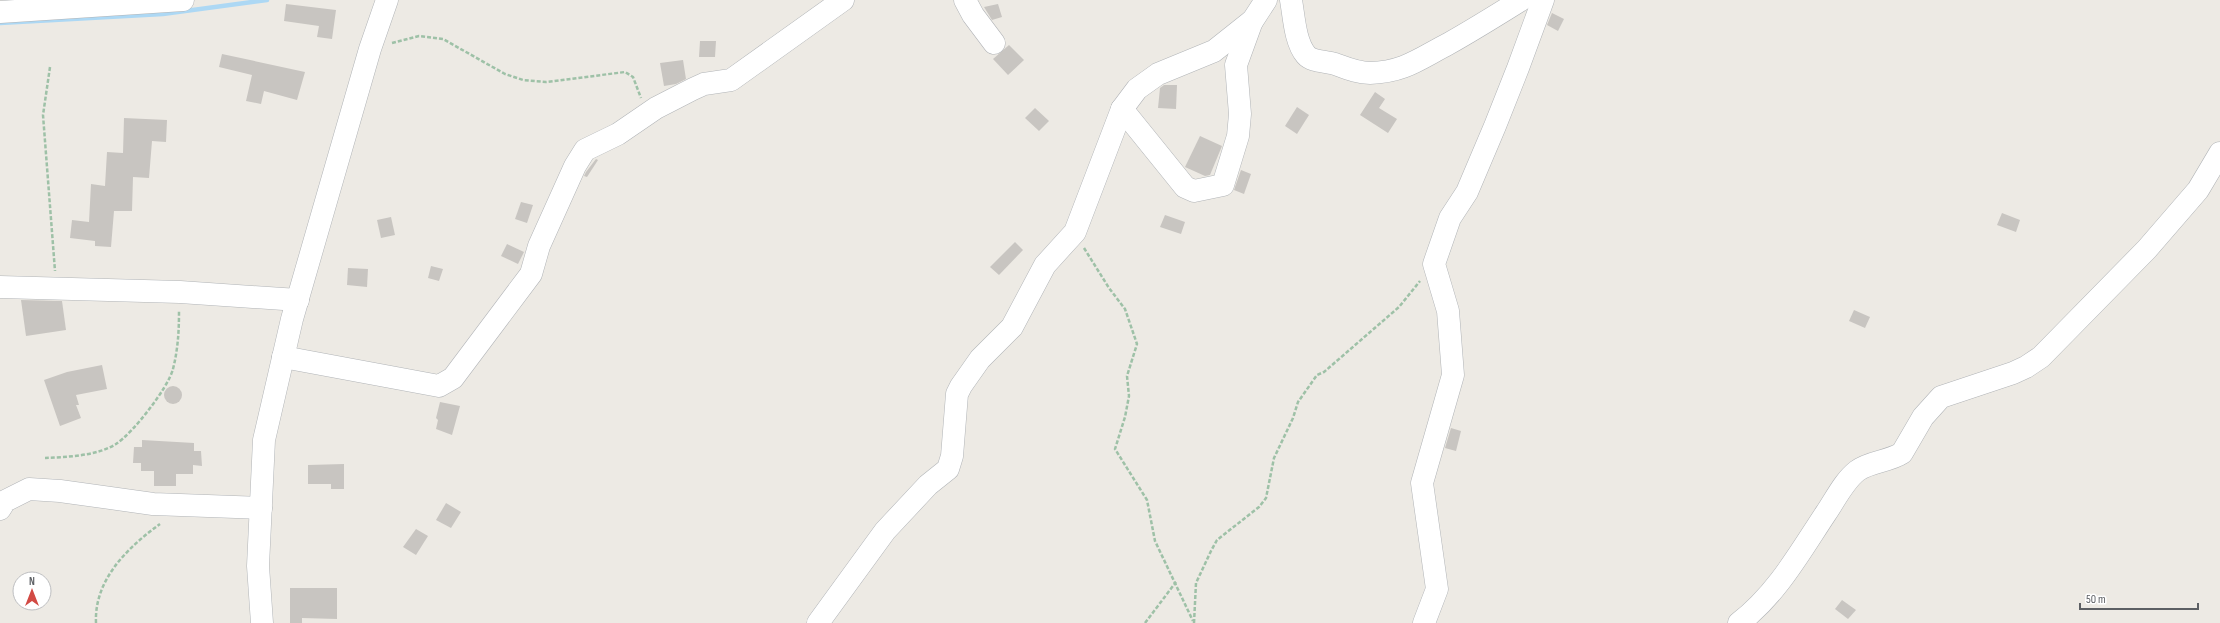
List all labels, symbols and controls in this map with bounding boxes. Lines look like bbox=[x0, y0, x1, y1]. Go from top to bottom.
north arrow bbox=[12, 571, 52, 611]
text: N bbox=[29, 575, 35, 588]
scale bar bbox=[2080, 585, 2198, 611]
text: 50 m bbox=[2086, 592, 2106, 607]

